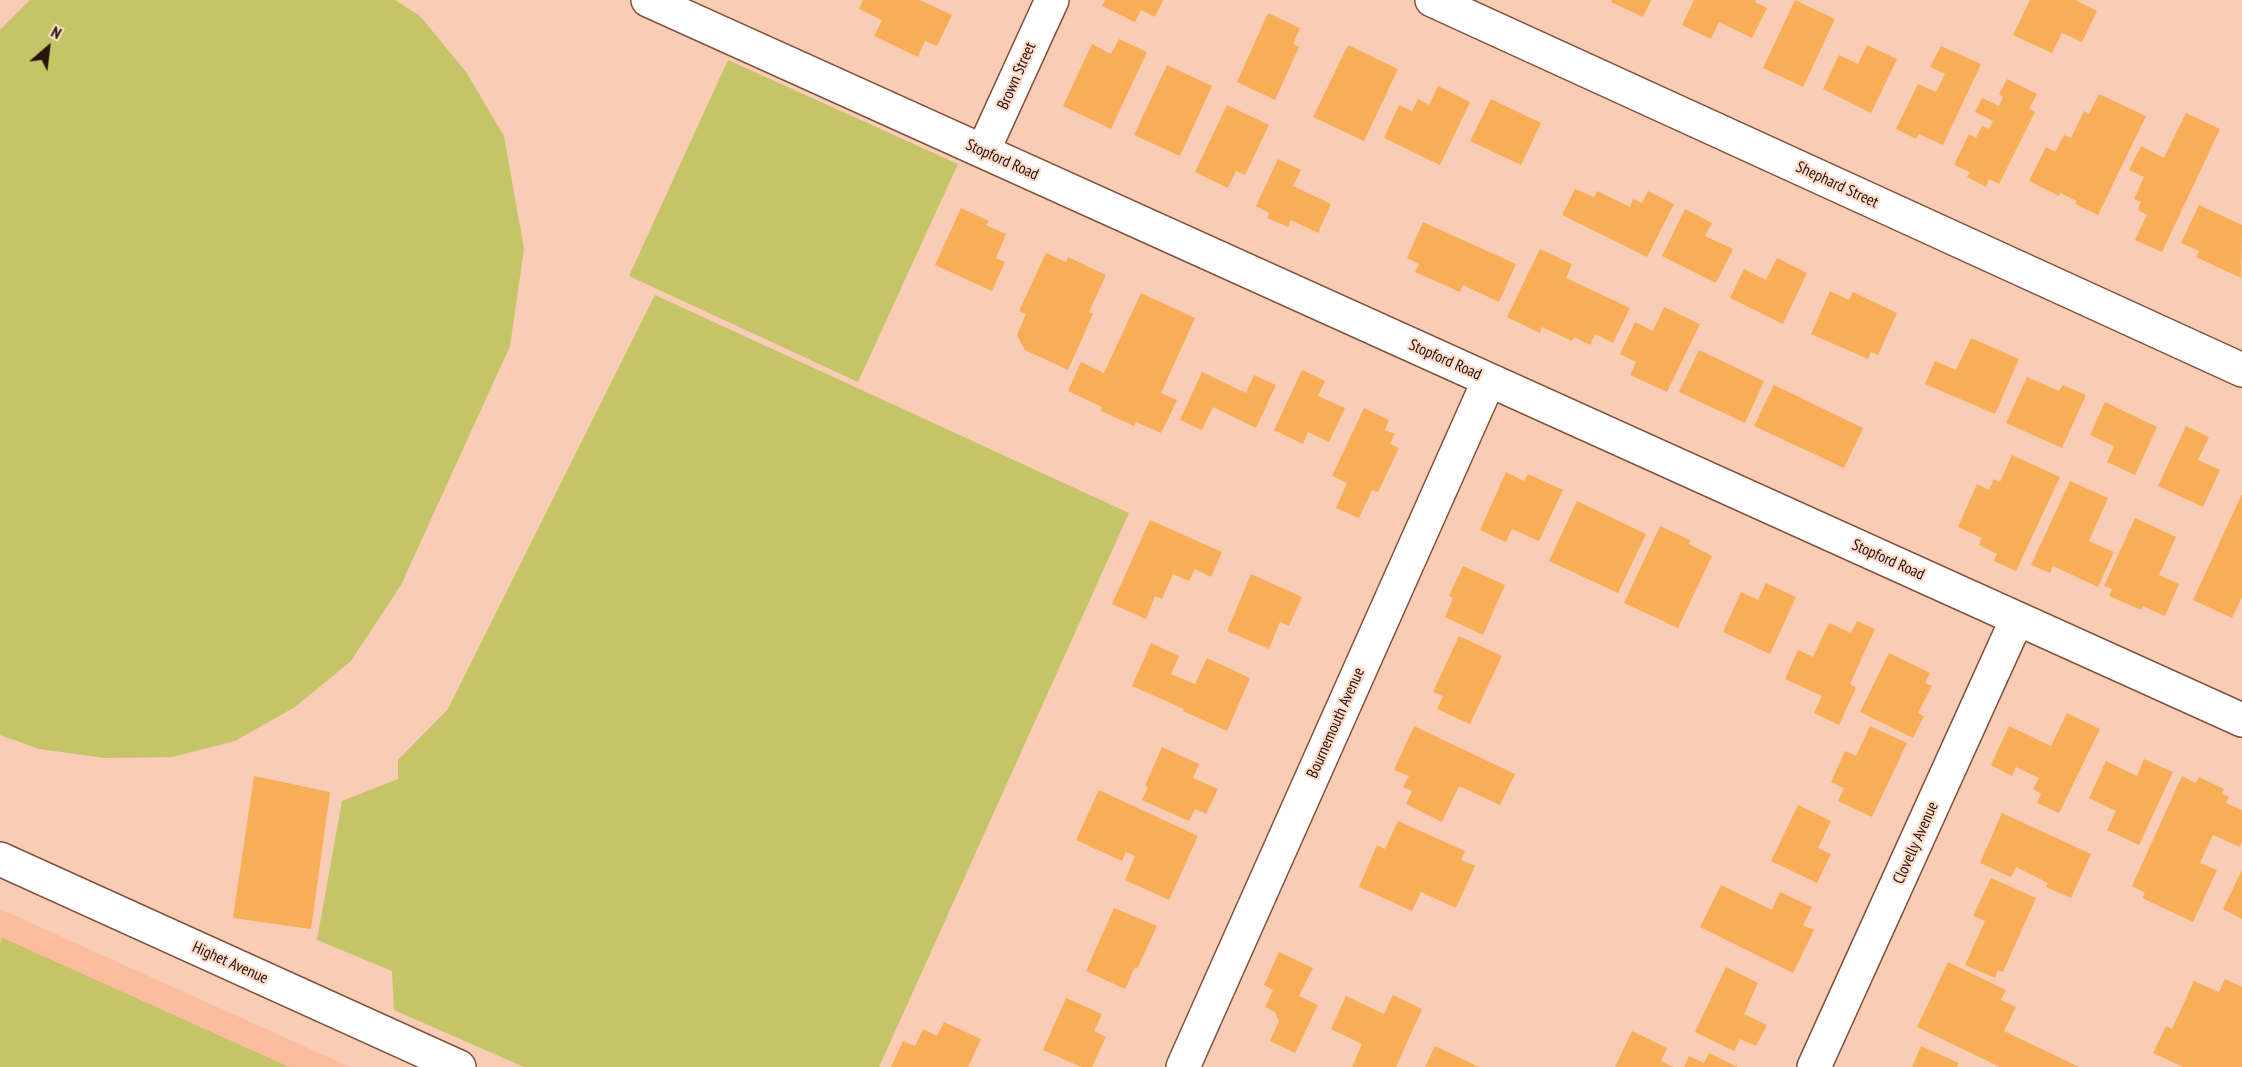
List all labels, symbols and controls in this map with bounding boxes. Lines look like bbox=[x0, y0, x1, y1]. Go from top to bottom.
north arrow bbox=[18, 18, 78, 78]
text: N bbox=[48, 21, 65, 43]
street label: Brown Street bbox=[994, 39, 1040, 113]
street label: Stopford Road bbox=[963, 135, 1041, 185]
street label: Shephard Street bbox=[1793, 158, 1881, 212]
street label: Stopford Road bbox=[1406, 335, 1484, 385]
street label: Stopford Road bbox=[1849, 535, 1927, 585]
street label: Bournemouth Avenue bbox=[1303, 665, 1369, 781]
street label: Clovelly Avenue bbox=[1889, 799, 1943, 887]
street label: Highet Avenue bbox=[189, 938, 271, 988]

